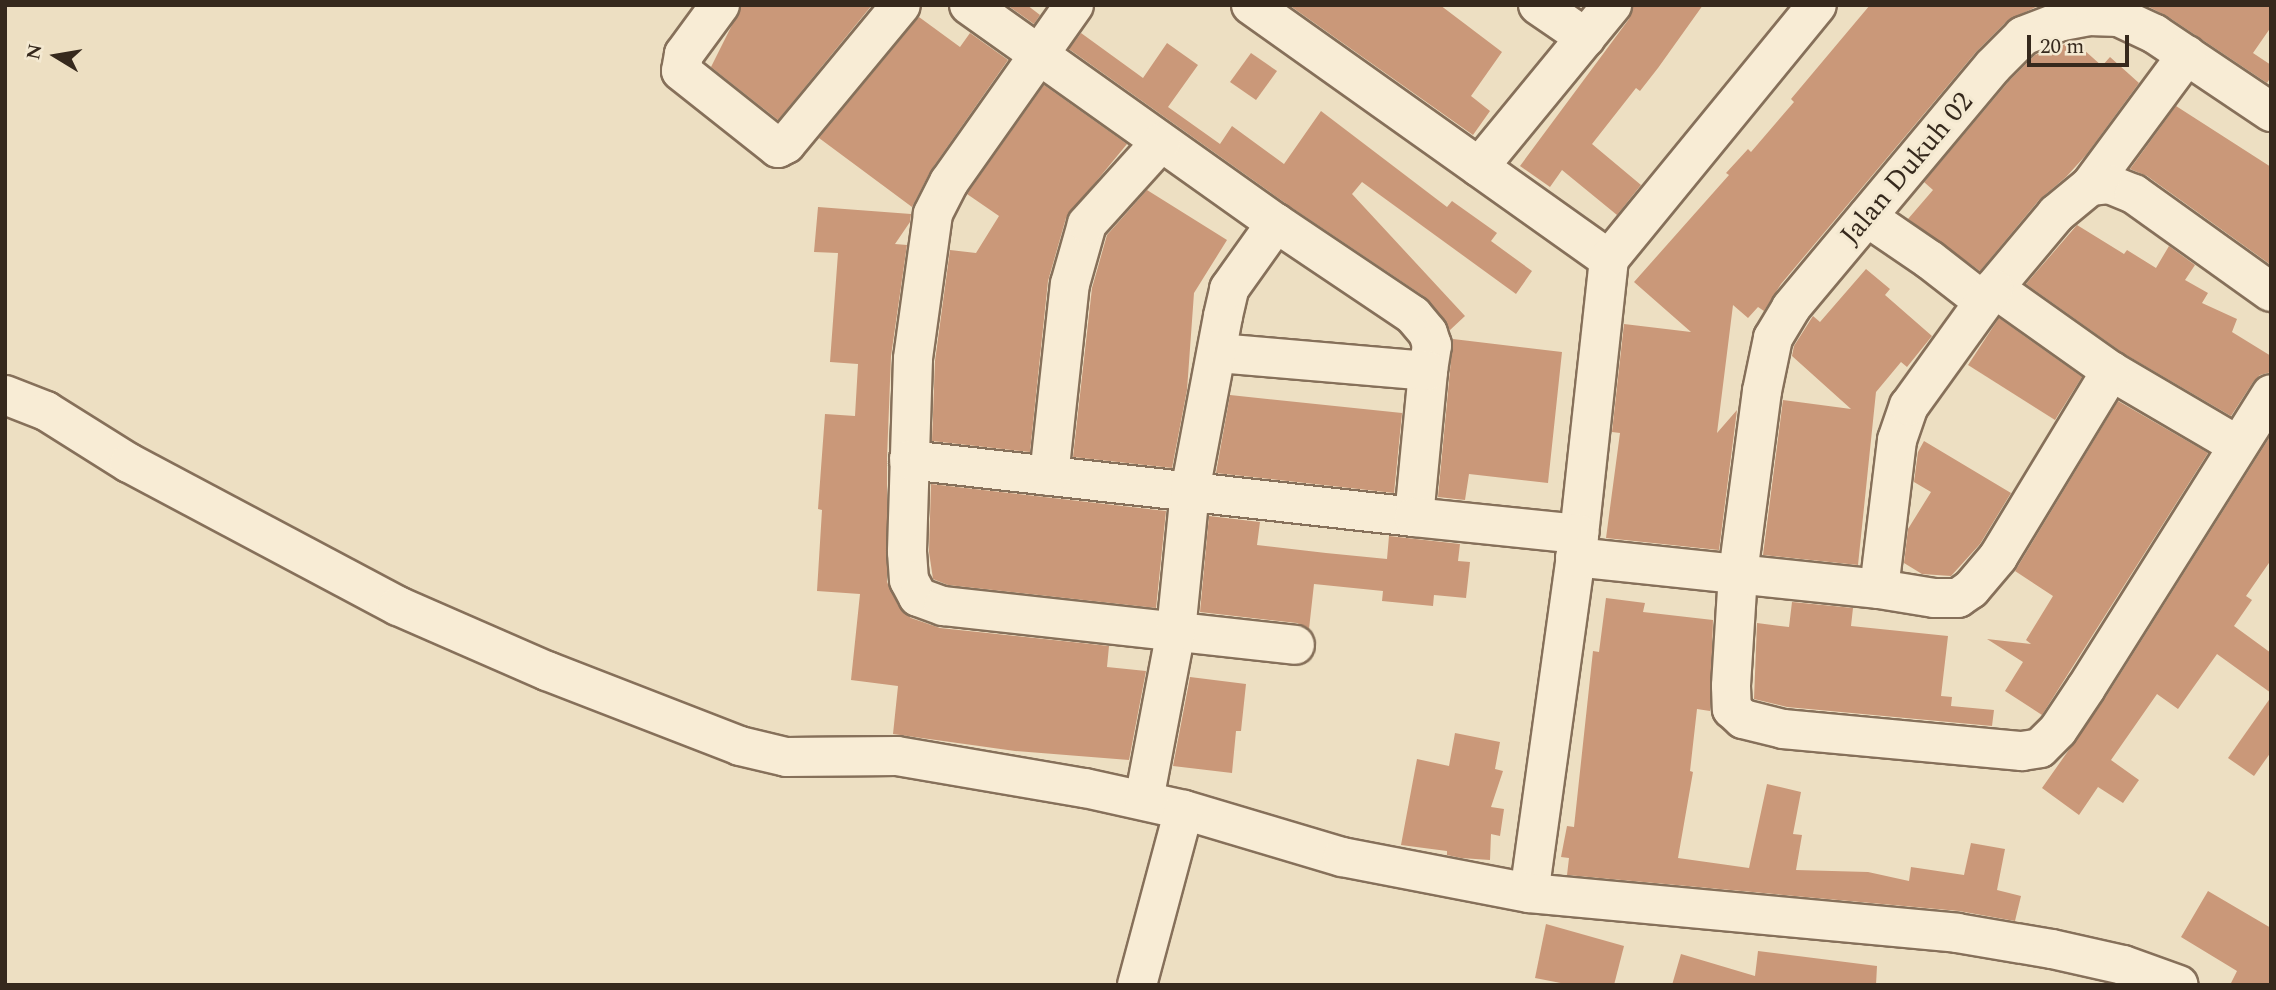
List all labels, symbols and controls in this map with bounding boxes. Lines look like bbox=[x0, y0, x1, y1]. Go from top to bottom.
north arrow bbox=[21, 21, 91, 91]
scale bar bbox=[2031, 21, 2132, 65]
text: 20 m bbox=[2040, 31, 2084, 63]
text: N bbox=[19, 42, 51, 62]
street label: Jalan Dukuh 02 bbox=[1834, 86, 1980, 252]

